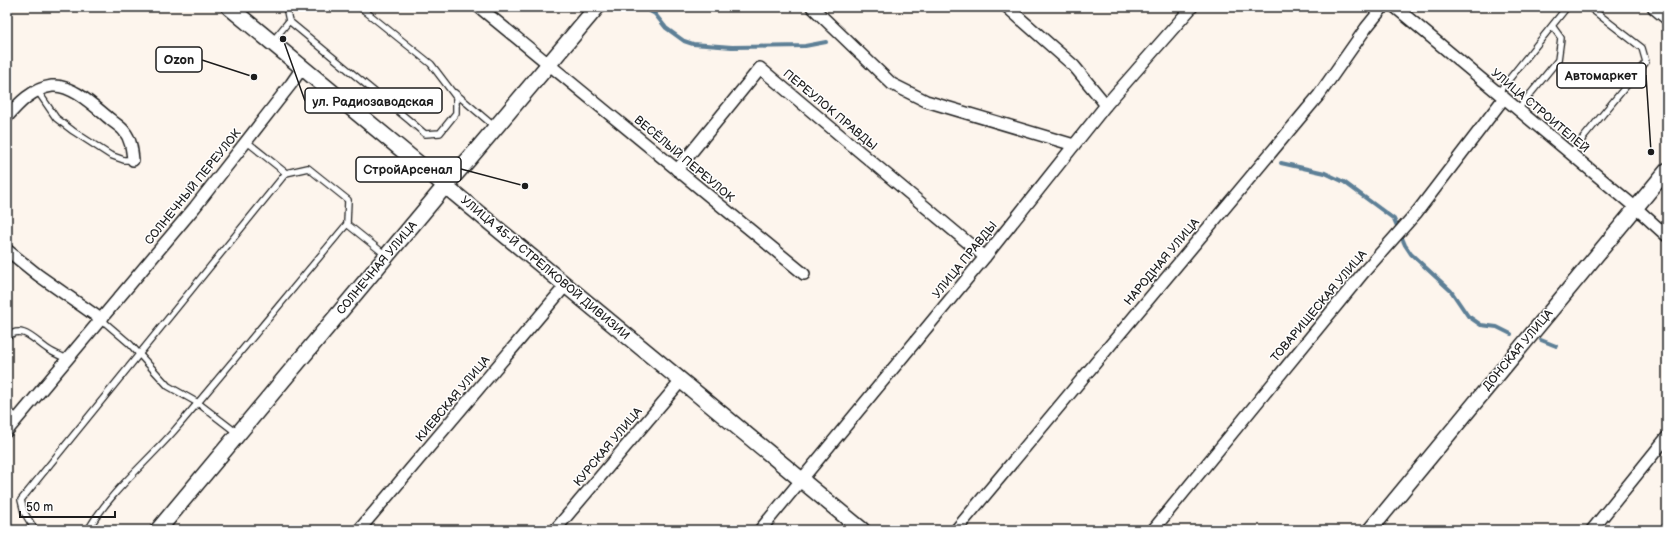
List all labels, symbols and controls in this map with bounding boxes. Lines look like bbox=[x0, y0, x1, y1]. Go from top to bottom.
callout: Ozon bbox=[156, 47, 202, 72]
text: Ozon bbox=[164, 52, 194, 68]
callout: Автомаркет bbox=[1557, 63, 1646, 88]
street label: ПЕРЕУЛОК ПРАВДЫ bbox=[780, 66, 880, 154]
street label: УЛИЦА СТРОИТЕЛЕЙ bbox=[1488, 66, 1592, 156]
text: Автомаркет bbox=[1564, 68, 1638, 84]
callout: ул. Радиозаводская bbox=[305, 88, 442, 113]
text: ул. Радиозаводская bbox=[312, 94, 434, 110]
street label: ВЕСЁЛЫЙ ПЕРЕУЛОК bbox=[631, 112, 738, 205]
street label: СОЛНЕЧНЫЙ ПЕРЕУЛОК bbox=[142, 126, 245, 248]
callout: СтройАрсенал bbox=[356, 157, 461, 182]
text: СтройАрсенал bbox=[363, 162, 453, 178]
street label: УЛИЦА 45-Й СТРЕЛКОВОЙ ДИВИЗИИ bbox=[457, 193, 633, 343]
street label: НАРОДНАЯ УЛИЦА bbox=[1121, 215, 1203, 309]
street label: СОЛНЕЧНАЯ УЛИЦА bbox=[333, 218, 421, 318]
street label: УЛИЦА ПРАВДЫ bbox=[929, 218, 1001, 302]
street label: ТОВАРИЩЕСКАЯ УЛИЦА bbox=[1268, 246, 1371, 365]
street label: ДОНСКАЯ УЛИЦА bbox=[1480, 306, 1557, 394]
street label: КИЕВСКАЯ УЛИЦА bbox=[413, 352, 494, 445]
street label: КУРСКАЯ УЛИЦА bbox=[571, 404, 646, 490]
scale bar bbox=[20, 493, 115, 519]
text: 50 m bbox=[26, 500, 53, 515]

